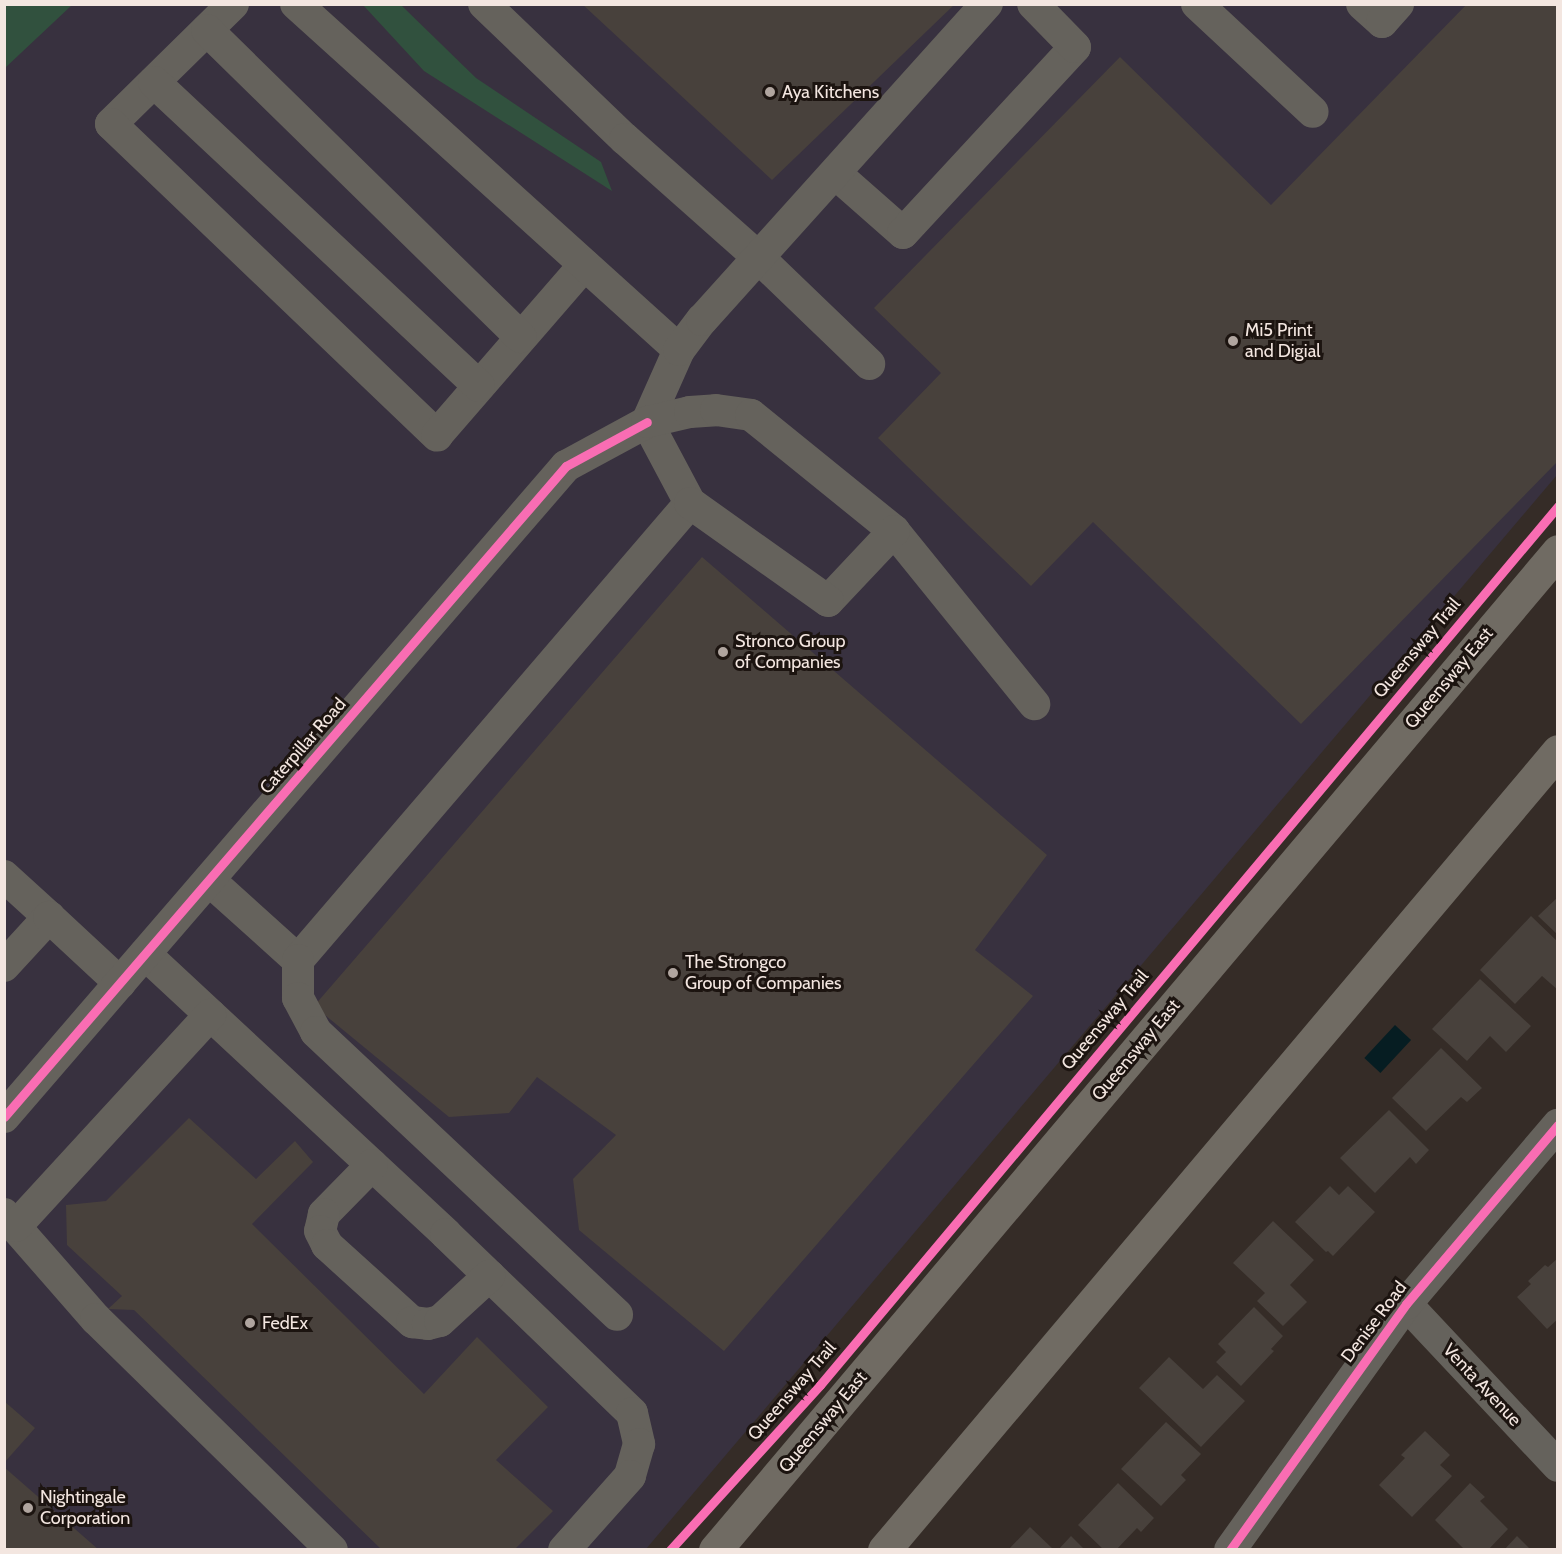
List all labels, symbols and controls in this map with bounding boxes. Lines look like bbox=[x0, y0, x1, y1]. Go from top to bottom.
place label: Aya Kitchens bbox=[782, 81, 879, 103]
marker: Aya Kitchens bbox=[763, 85, 777, 99]
place label: Mi5 Print and Digial bbox=[1245, 320, 1321, 362]
marker: Mi5 Print and Digial bbox=[1226, 334, 1240, 348]
street label: Queensway Trail bbox=[1369, 594, 1465, 702]
street label: Queensway East bbox=[1400, 623, 1498, 733]
place label: Stronco Group of Companies bbox=[735, 631, 846, 674]
marker: Stronco Group of Companies bbox=[716, 645, 730, 659]
street label: Caterpillar Road bbox=[255, 694, 351, 798]
place label: The Strongco Group of Companies bbox=[685, 952, 841, 994]
marker: The Strongco Group of Companies bbox=[666, 966, 680, 980]
street label: Queensway Trail bbox=[1057, 966, 1153, 1074]
street label: Queensway East bbox=[1087, 995, 1185, 1105]
street label: Denise Road bbox=[1337, 1277, 1411, 1367]
place label: FedEx bbox=[262, 1312, 308, 1334]
marker: FedEx bbox=[243, 1316, 257, 1330]
street label: Queensway Trail bbox=[743, 1337, 841, 1445]
street label: Venta Avenue bbox=[1438, 1339, 1526, 1431]
street label: Queensway East bbox=[774, 1367, 872, 1477]
place label: Nightingale Corporation bbox=[40, 1487, 130, 1530]
marker: Nightingale Corporation bbox=[21, 1501, 35, 1515]

